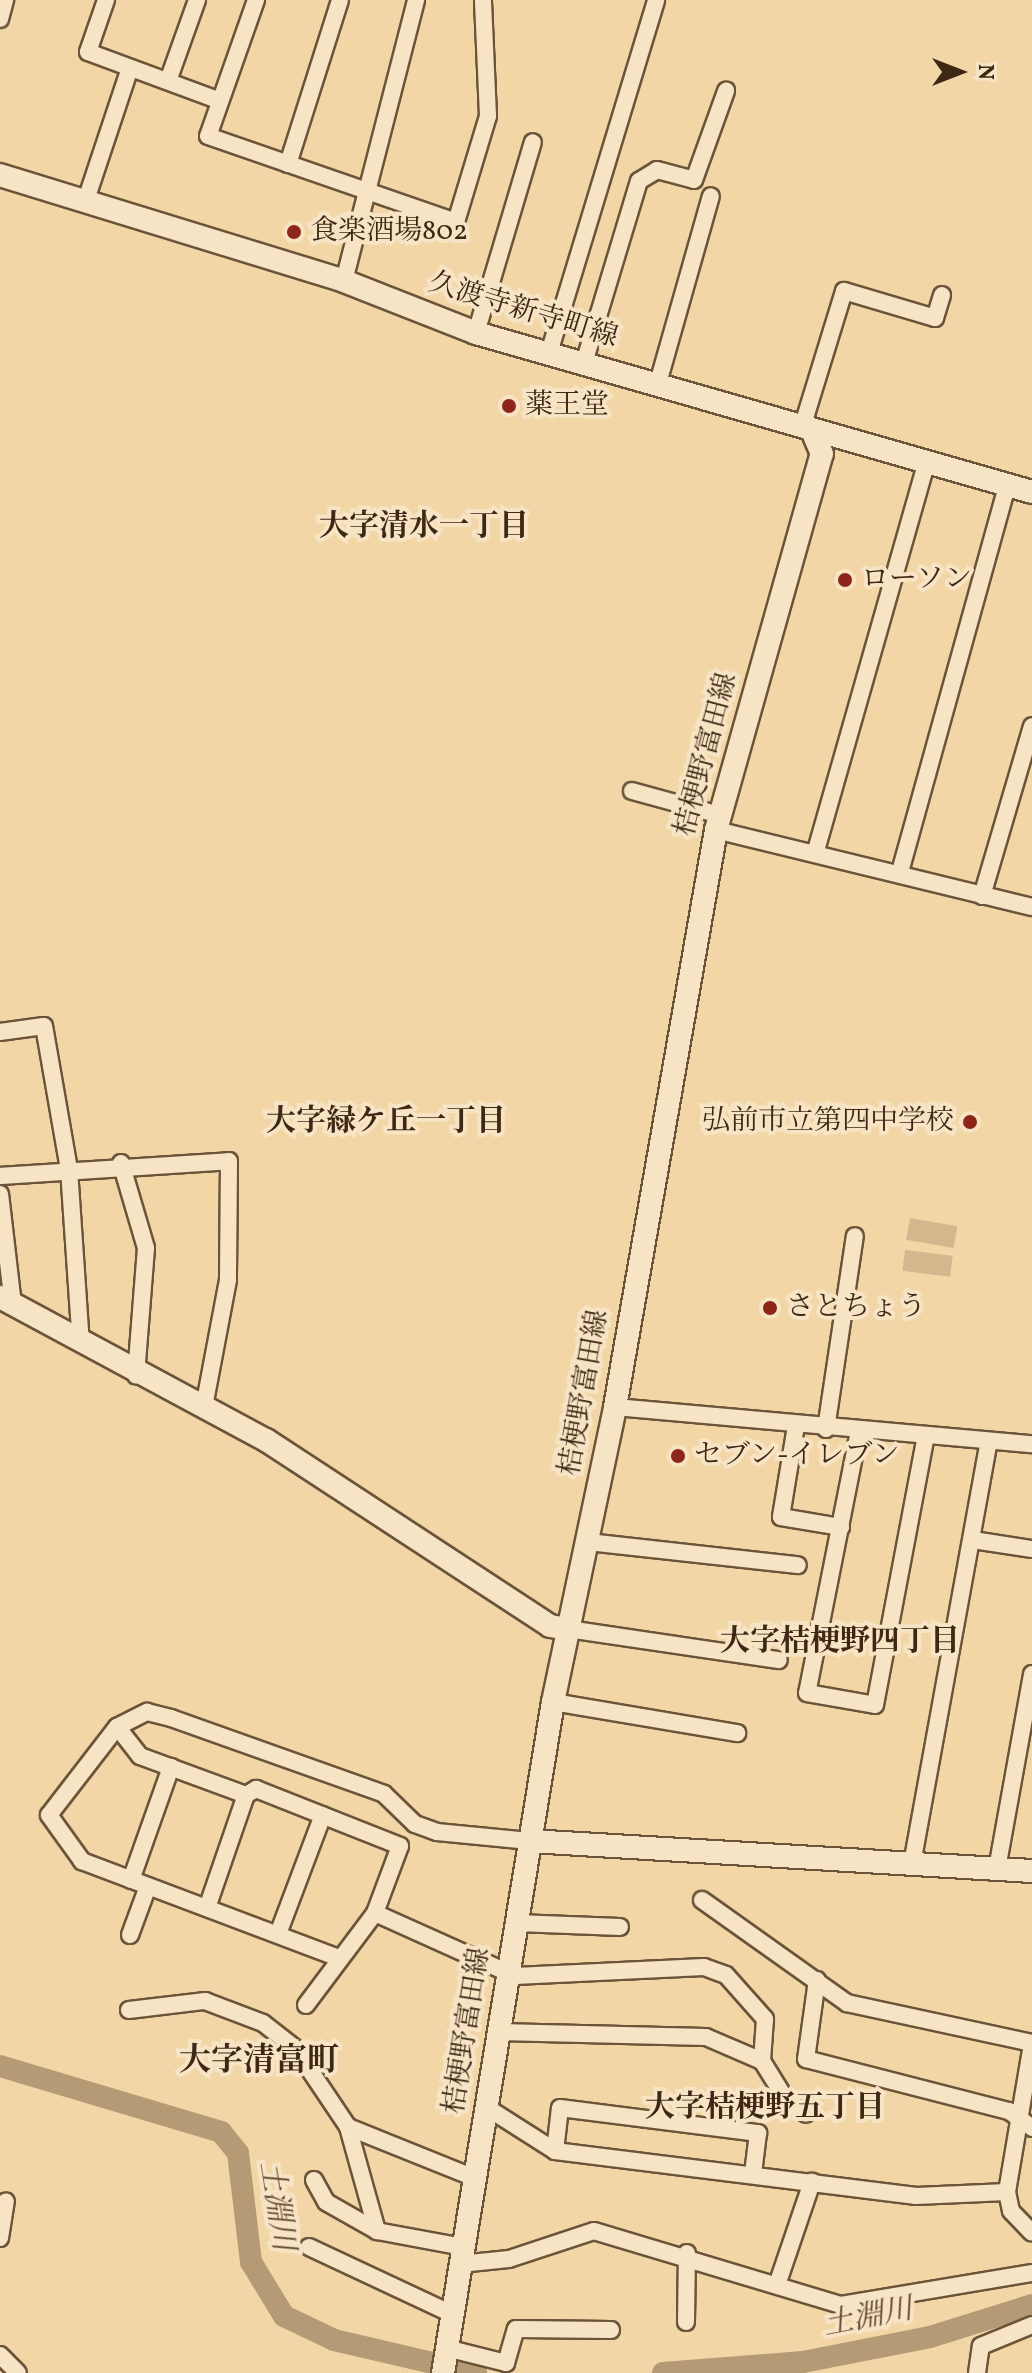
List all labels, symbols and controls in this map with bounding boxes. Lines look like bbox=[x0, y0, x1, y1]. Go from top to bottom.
north arrow bbox=[920, 32, 1000, 112]
text: N bbox=[969, 64, 1000, 80]
place label: 食楽酒場802 bbox=[310, 215, 468, 249]
marker: 食楽酒場802 bbox=[285, 223, 303, 241]
street label: 久渡寺新寺町線 bbox=[424, 266, 622, 356]
place label: 薬王堂 bbox=[525, 389, 609, 423]
marker: 薬王堂 bbox=[500, 397, 518, 415]
district label: 大字清水一丁目 bbox=[319, 509, 529, 545]
place label: ローソン bbox=[861, 563, 973, 597]
marker: ローソン bbox=[836, 571, 854, 589]
street label: 桔梗野富田線 bbox=[669, 670, 745, 840]
district label: 大字緑ケ丘一丁目 bbox=[266, 1104, 506, 1140]
place label: 弘前市立第四中学校 bbox=[702, 1105, 954, 1139]
marker: 弘前市立第四中学校 bbox=[961, 1113, 979, 1131]
place label: さとちょう bbox=[786, 1291, 926, 1325]
marker: さとちょう bbox=[761, 1299, 779, 1317]
street label: 桔梗野富田線 bbox=[554, 1307, 616, 1479]
place label: セブン-イレブン bbox=[694, 1439, 902, 1473]
marker: セブン-イレブン bbox=[669, 1447, 687, 1465]
district label: 大字桔梗野四丁目 bbox=[720, 1624, 960, 1660]
street label: 桔梗野富田線 bbox=[438, 1945, 498, 2117]
district label: 大字清富町 bbox=[179, 2043, 339, 2081]
district label: 大字桔梗野五丁目 bbox=[645, 2090, 885, 2126]
water label: 土淵川 bbox=[251, 2159, 301, 2253]
water label: 土淵川 bbox=[820, 2292, 916, 2344]

